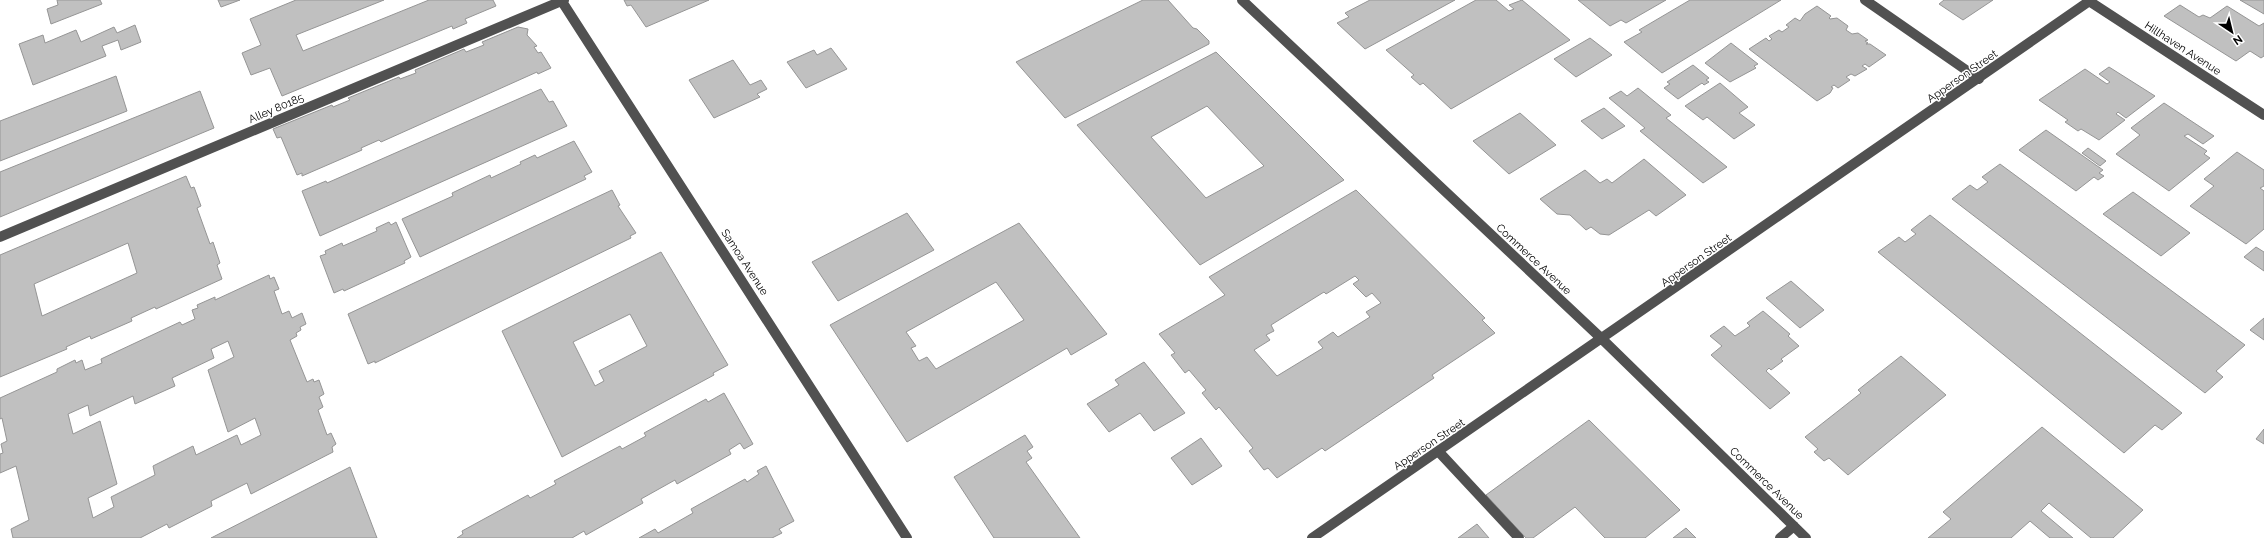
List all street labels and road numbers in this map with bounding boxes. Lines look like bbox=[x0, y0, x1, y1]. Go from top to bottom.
street label: Hillhaven Avenue bbox=[2142, 19, 2224, 78]
street label: Apperson Street bbox=[1925, 47, 2000, 106]
street label: Alley 80185 bbox=[247, 91, 306, 126]
street label: Commerce Avenue bbox=[1493, 221, 1574, 298]
street label: Samoa Avenue bbox=[718, 227, 771, 298]
street label: Apperson Street bbox=[1659, 231, 1734, 290]
street label: Apperson Street bbox=[1391, 416, 1468, 473]
street label: Commerce Avenue bbox=[1727, 445, 1807, 522]

